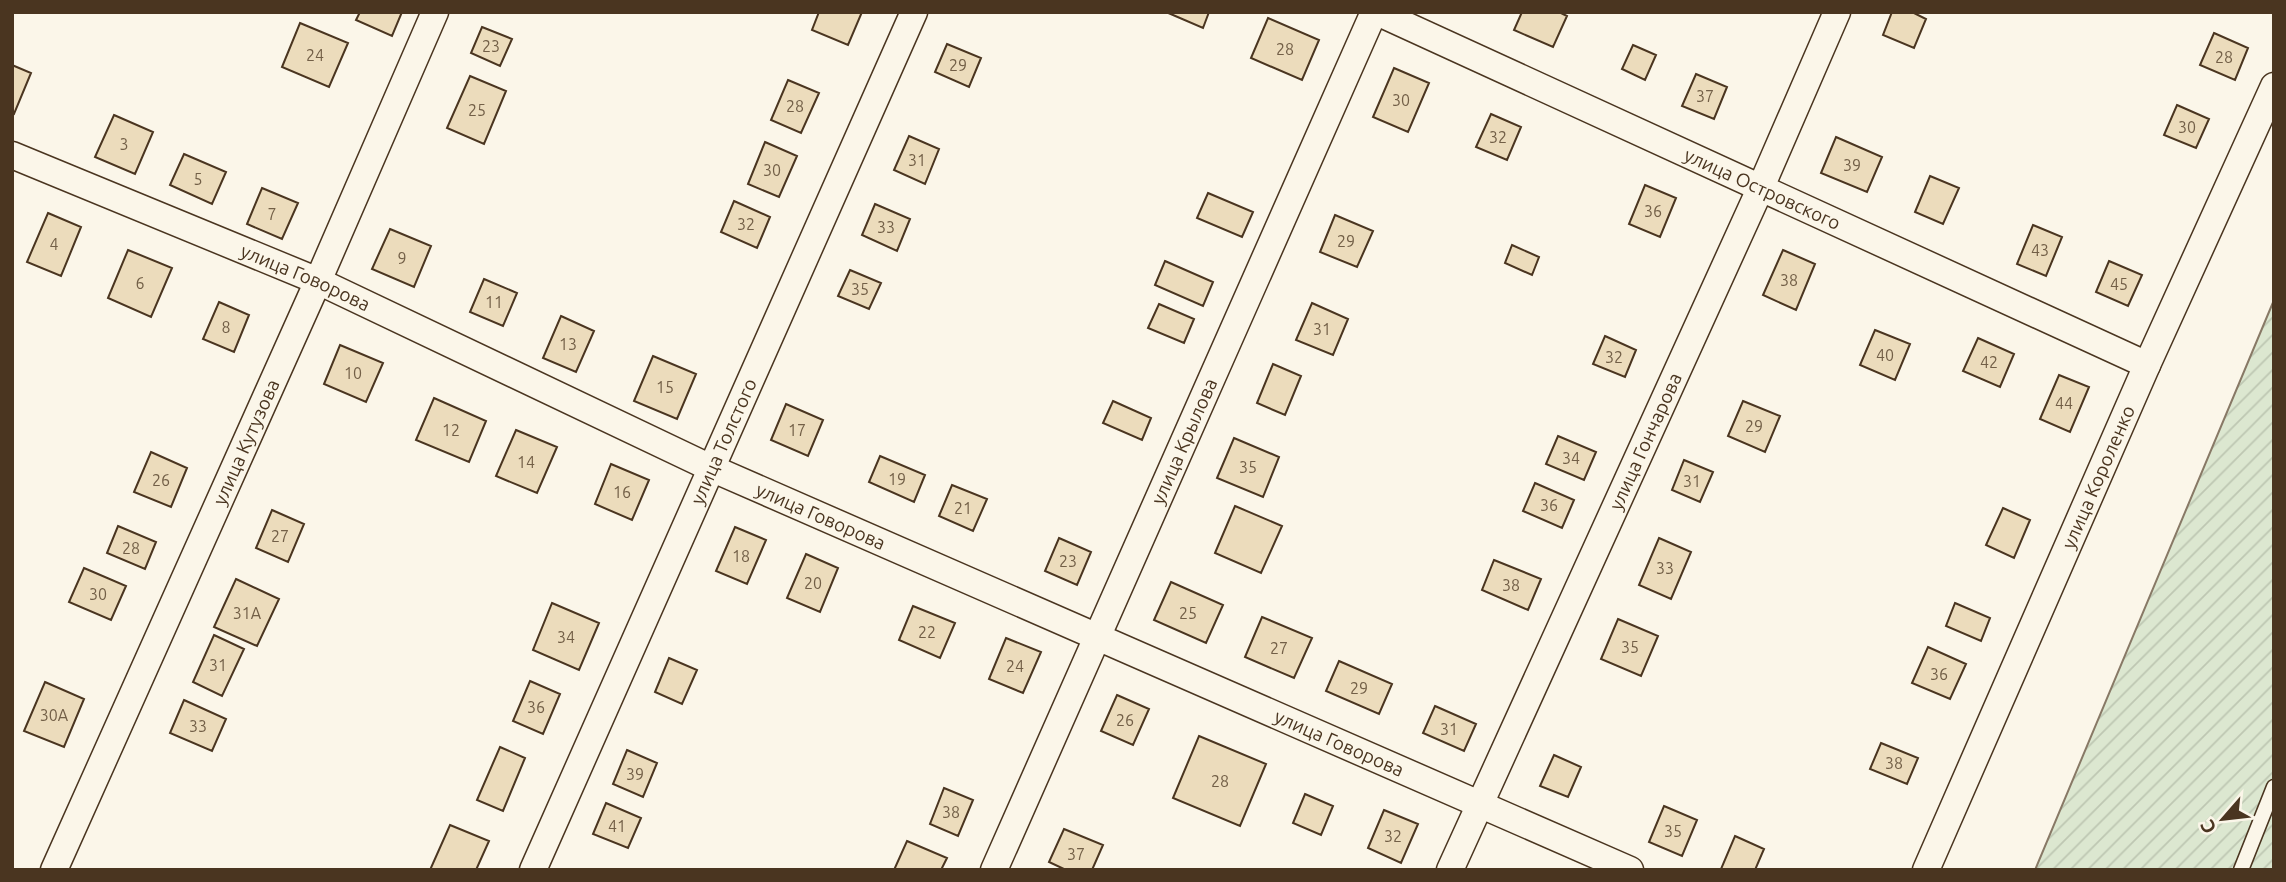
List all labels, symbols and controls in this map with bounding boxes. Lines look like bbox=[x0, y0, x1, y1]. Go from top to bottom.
house number: 23 bbox=[482, 37, 500, 55]
house number: 28 bbox=[1276, 40, 1294, 58]
house number: 24 bbox=[306, 46, 324, 64]
house number: 28 bbox=[2215, 48, 2233, 66]
house number: 29 bbox=[949, 56, 967, 74]
house number: 37 bbox=[1696, 87, 1714, 105]
house number: 30 bbox=[1392, 91, 1410, 109]
house number: 28 bbox=[786, 97, 804, 115]
house number: 25 bbox=[468, 101, 486, 119]
house number: 30 bbox=[2178, 118, 2196, 136]
house number: 32 bbox=[1489, 128, 1507, 146]
house number: 3 bbox=[119, 135, 129, 153]
street label: улица Островского bbox=[1681, 143, 1844, 234]
house number: 31 bbox=[908, 151, 926, 169]
house number: 39 bbox=[1843, 156, 1861, 174]
house number: 30 bbox=[763, 161, 781, 179]
house number: 5 bbox=[193, 170, 203, 188]
house number: 36 bbox=[1644, 202, 1662, 220]
house number: 7 bbox=[267, 205, 277, 223]
house number: 32 bbox=[737, 215, 755, 233]
house number: 33 bbox=[877, 218, 895, 236]
house number: 29 bbox=[1337, 232, 1355, 250]
house number: 4 bbox=[49, 235, 59, 253]
street label: улица Говорова bbox=[237, 239, 374, 315]
house number: 43 bbox=[2031, 241, 2049, 259]
house number: 9 bbox=[397, 249, 407, 267]
house number: 38 bbox=[1780, 271, 1798, 289]
house number: 6 bbox=[135, 274, 145, 292]
house number: 45 bbox=[2110, 275, 2128, 293]
house number: 35 bbox=[851, 280, 869, 298]
house number: 11 bbox=[485, 293, 503, 311]
house number: 8 bbox=[221, 318, 231, 336]
house number: 31 bbox=[1313, 320, 1331, 338]
house number: 13 bbox=[559, 335, 577, 353]
house number: 40 bbox=[1876, 346, 1894, 364]
house number: 32 bbox=[1605, 348, 1623, 366]
house number: 42 bbox=[1980, 353, 1998, 371]
house number: 10 bbox=[344, 364, 362, 382]
street label: улица Гончарова bbox=[1604, 369, 1686, 513]
street label: улица Толстого bbox=[686, 375, 761, 508]
street label: улица Крылова bbox=[1146, 375, 1221, 508]
street label: улица Кутузова bbox=[208, 376, 284, 508]
house number: 15 bbox=[656, 378, 674, 396]
house number: 44 bbox=[2055, 394, 2073, 412]
street label: улица Короленко bbox=[2057, 402, 2139, 552]
house number: 29 bbox=[1745, 417, 1763, 435]
house number: 12 bbox=[442, 421, 460, 439]
house number: 17 bbox=[788, 421, 806, 439]
house number: 34 bbox=[1562, 449, 1580, 467]
house number: 14 bbox=[517, 453, 535, 471]
house number: 35 bbox=[1239, 458, 1257, 476]
house number: 19 bbox=[888, 470, 906, 488]
house number: 26 bbox=[152, 471, 170, 489]
house number: 31 bbox=[1683, 472, 1701, 490]
street label: улица Говорова bbox=[753, 478, 889, 554]
house number: 16 bbox=[613, 483, 631, 501]
house number: 36 bbox=[1540, 496, 1558, 514]
house number: 21 bbox=[954, 499, 972, 517]
house number: 27 bbox=[271, 527, 289, 545]
house number: 28 bbox=[122, 539, 140, 557]
house number: 18 bbox=[732, 547, 750, 565]
house number: 23 bbox=[1059, 552, 1077, 570]
house number: 33 bbox=[1656, 559, 1674, 577]
house number: 20 bbox=[804, 574, 822, 592]
house number: 38 bbox=[1502, 576, 1520, 594]
house number: 30 bbox=[89, 585, 107, 603]
house number: 31А bbox=[233, 604, 262, 622]
house number: 25 bbox=[1179, 604, 1197, 622]
house number: 22 bbox=[918, 623, 936, 641]
house number: 34 bbox=[557, 628, 575, 646]
house number: 35 bbox=[1621, 638, 1639, 656]
house number: 27 bbox=[1270, 639, 1288, 657]
house number: 31 bbox=[209, 656, 227, 674]
house number: 24 bbox=[1006, 657, 1024, 675]
house number: 36 bbox=[1930, 665, 1948, 683]
house number: 29 bbox=[1350, 679, 1368, 697]
house number: 36 bbox=[527, 698, 545, 716]
street label: улица Говорова bbox=[1271, 705, 1408, 781]
house number: 30А bbox=[40, 706, 69, 724]
house number: 26 bbox=[1116, 711, 1134, 729]
house number: 33 bbox=[189, 717, 207, 735]
house number: 31 bbox=[1440, 720, 1458, 738]
house number: 38 bbox=[1885, 754, 1903, 772]
house number: 39 bbox=[626, 765, 644, 783]
house number: 28 bbox=[1211, 772, 1229, 790]
north arrow bbox=[2188, 784, 2258, 854]
house number: 38 bbox=[942, 803, 960, 821]
text: С bbox=[2195, 816, 2221, 838]
house number: 41 bbox=[608, 817, 626, 835]
house number: 35 bbox=[1664, 822, 1682, 840]
house number: 32 bbox=[1384, 827, 1402, 845]
house number: 37 bbox=[1067, 845, 1085, 863]

